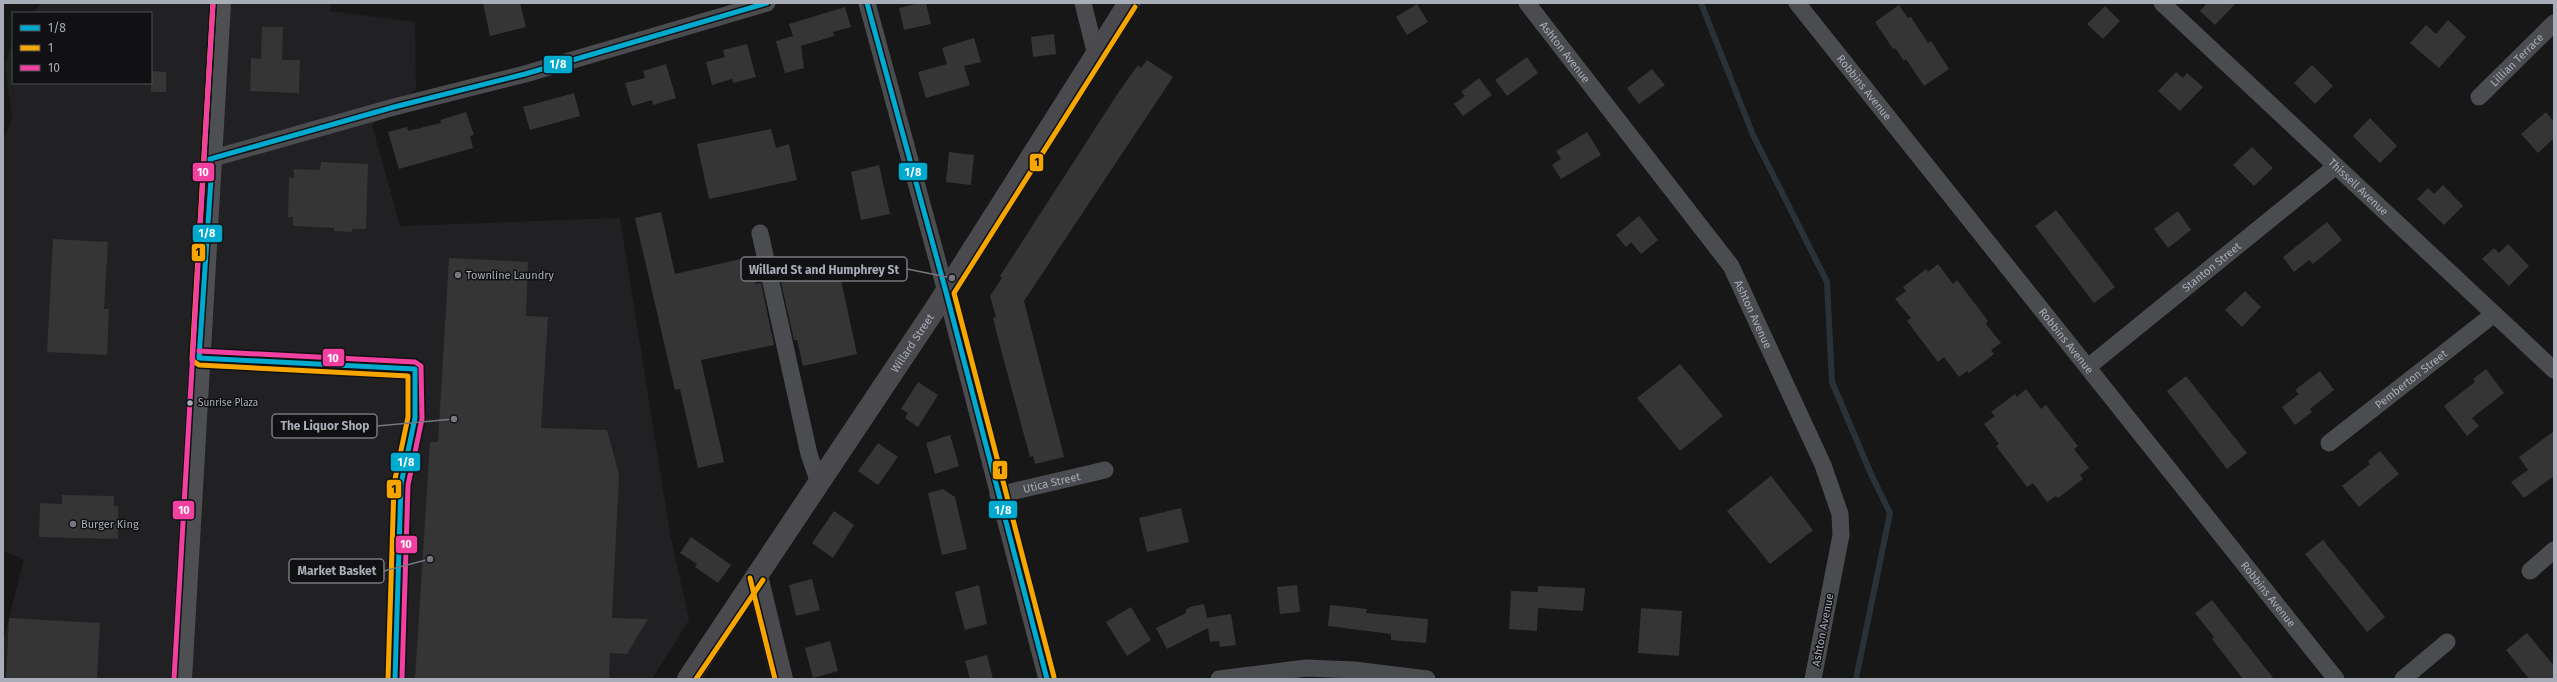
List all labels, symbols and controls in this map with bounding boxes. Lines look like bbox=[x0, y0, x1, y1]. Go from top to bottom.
legend bbox=[12, 12, 152, 84]
street label: Ashton Avenue bbox=[1537, 19, 1593, 85]
text: 1/8 bbox=[48, 21, 66, 35]
street label: Lillian Terrace bbox=[2487, 31, 2546, 89]
text: 1 bbox=[48, 41, 53, 55]
street label: Robbins Avenue bbox=[1834, 52, 1894, 123]
line badge: 1/8 bbox=[543, 55, 573, 74]
text: 1/8 bbox=[550, 58, 567, 71]
text: 10 bbox=[48, 61, 60, 75]
line badge: 1 bbox=[1029, 153, 1044, 172]
text: 1 bbox=[1034, 156, 1040, 169]
street label: Thissell Avenue bbox=[2326, 156, 2391, 218]
line badge: 10 bbox=[192, 162, 215, 182]
line badge: 1/8 bbox=[898, 162, 928, 181]
text: 10 bbox=[197, 166, 209, 179]
text: 1/8 bbox=[905, 166, 922, 179]
line badge: 1/8 bbox=[192, 224, 223, 243]
text: 1/8 bbox=[199, 227, 216, 240]
street label: Stanton Street bbox=[2180, 239, 2244, 295]
line badge: 1 bbox=[191, 243, 206, 262]
text: 1 bbox=[195, 246, 201, 259]
callout: Willard St and Humphrey St bbox=[741, 257, 907, 281]
text: Willard St and Humphrey St bbox=[749, 263, 899, 277]
place label: Townline Laundry bbox=[466, 269, 555, 282]
marker: Townline Laundry bbox=[453, 270, 463, 280]
street label: Ashton Avenue bbox=[1732, 278, 1775, 351]
street label: Robbins Avenue bbox=[2036, 305, 2096, 376]
street label: Willard Street bbox=[888, 311, 937, 375]
street label: Pemberton Street bbox=[2372, 347, 2450, 411]
line badge: 10 bbox=[322, 348, 345, 367]
text: 10 bbox=[327, 352, 339, 365]
place label: Sunrise Plaza bbox=[198, 397, 258, 409]
marker: Sunrise Plaza bbox=[185, 398, 195, 408]
callout: The Liquor Shop bbox=[272, 414, 377, 438]
text: The Liquor Shop bbox=[280, 419, 370, 433]
line badge: 1/8 bbox=[390, 452, 421, 472]
text: 1/8 bbox=[398, 456, 415, 469]
line badge: 1 bbox=[992, 460, 1008, 480]
text: 1 bbox=[997, 464, 1003, 477]
street label: Utica Street bbox=[1022, 470, 1081, 495]
line badge: 1 bbox=[386, 479, 402, 499]
text: 1 bbox=[391, 483, 397, 496]
line badge: 10 bbox=[172, 500, 195, 520]
line badge: 1/8 bbox=[988, 500, 1018, 519]
text: 10 bbox=[178, 504, 190, 517]
text: 1/8 bbox=[995, 504, 1012, 517]
place label: Burger King bbox=[81, 518, 139, 531]
marker: Burger King bbox=[68, 519, 78, 529]
line badge: 10 bbox=[395, 535, 418, 554]
text: 10 bbox=[400, 538, 412, 551]
callout: Market Basket bbox=[289, 559, 384, 583]
street label: Robbins Avenue bbox=[2238, 559, 2298, 630]
text: Market Basket bbox=[298, 564, 377, 578]
street label: Ashton Avenue bbox=[1810, 592, 1836, 668]

